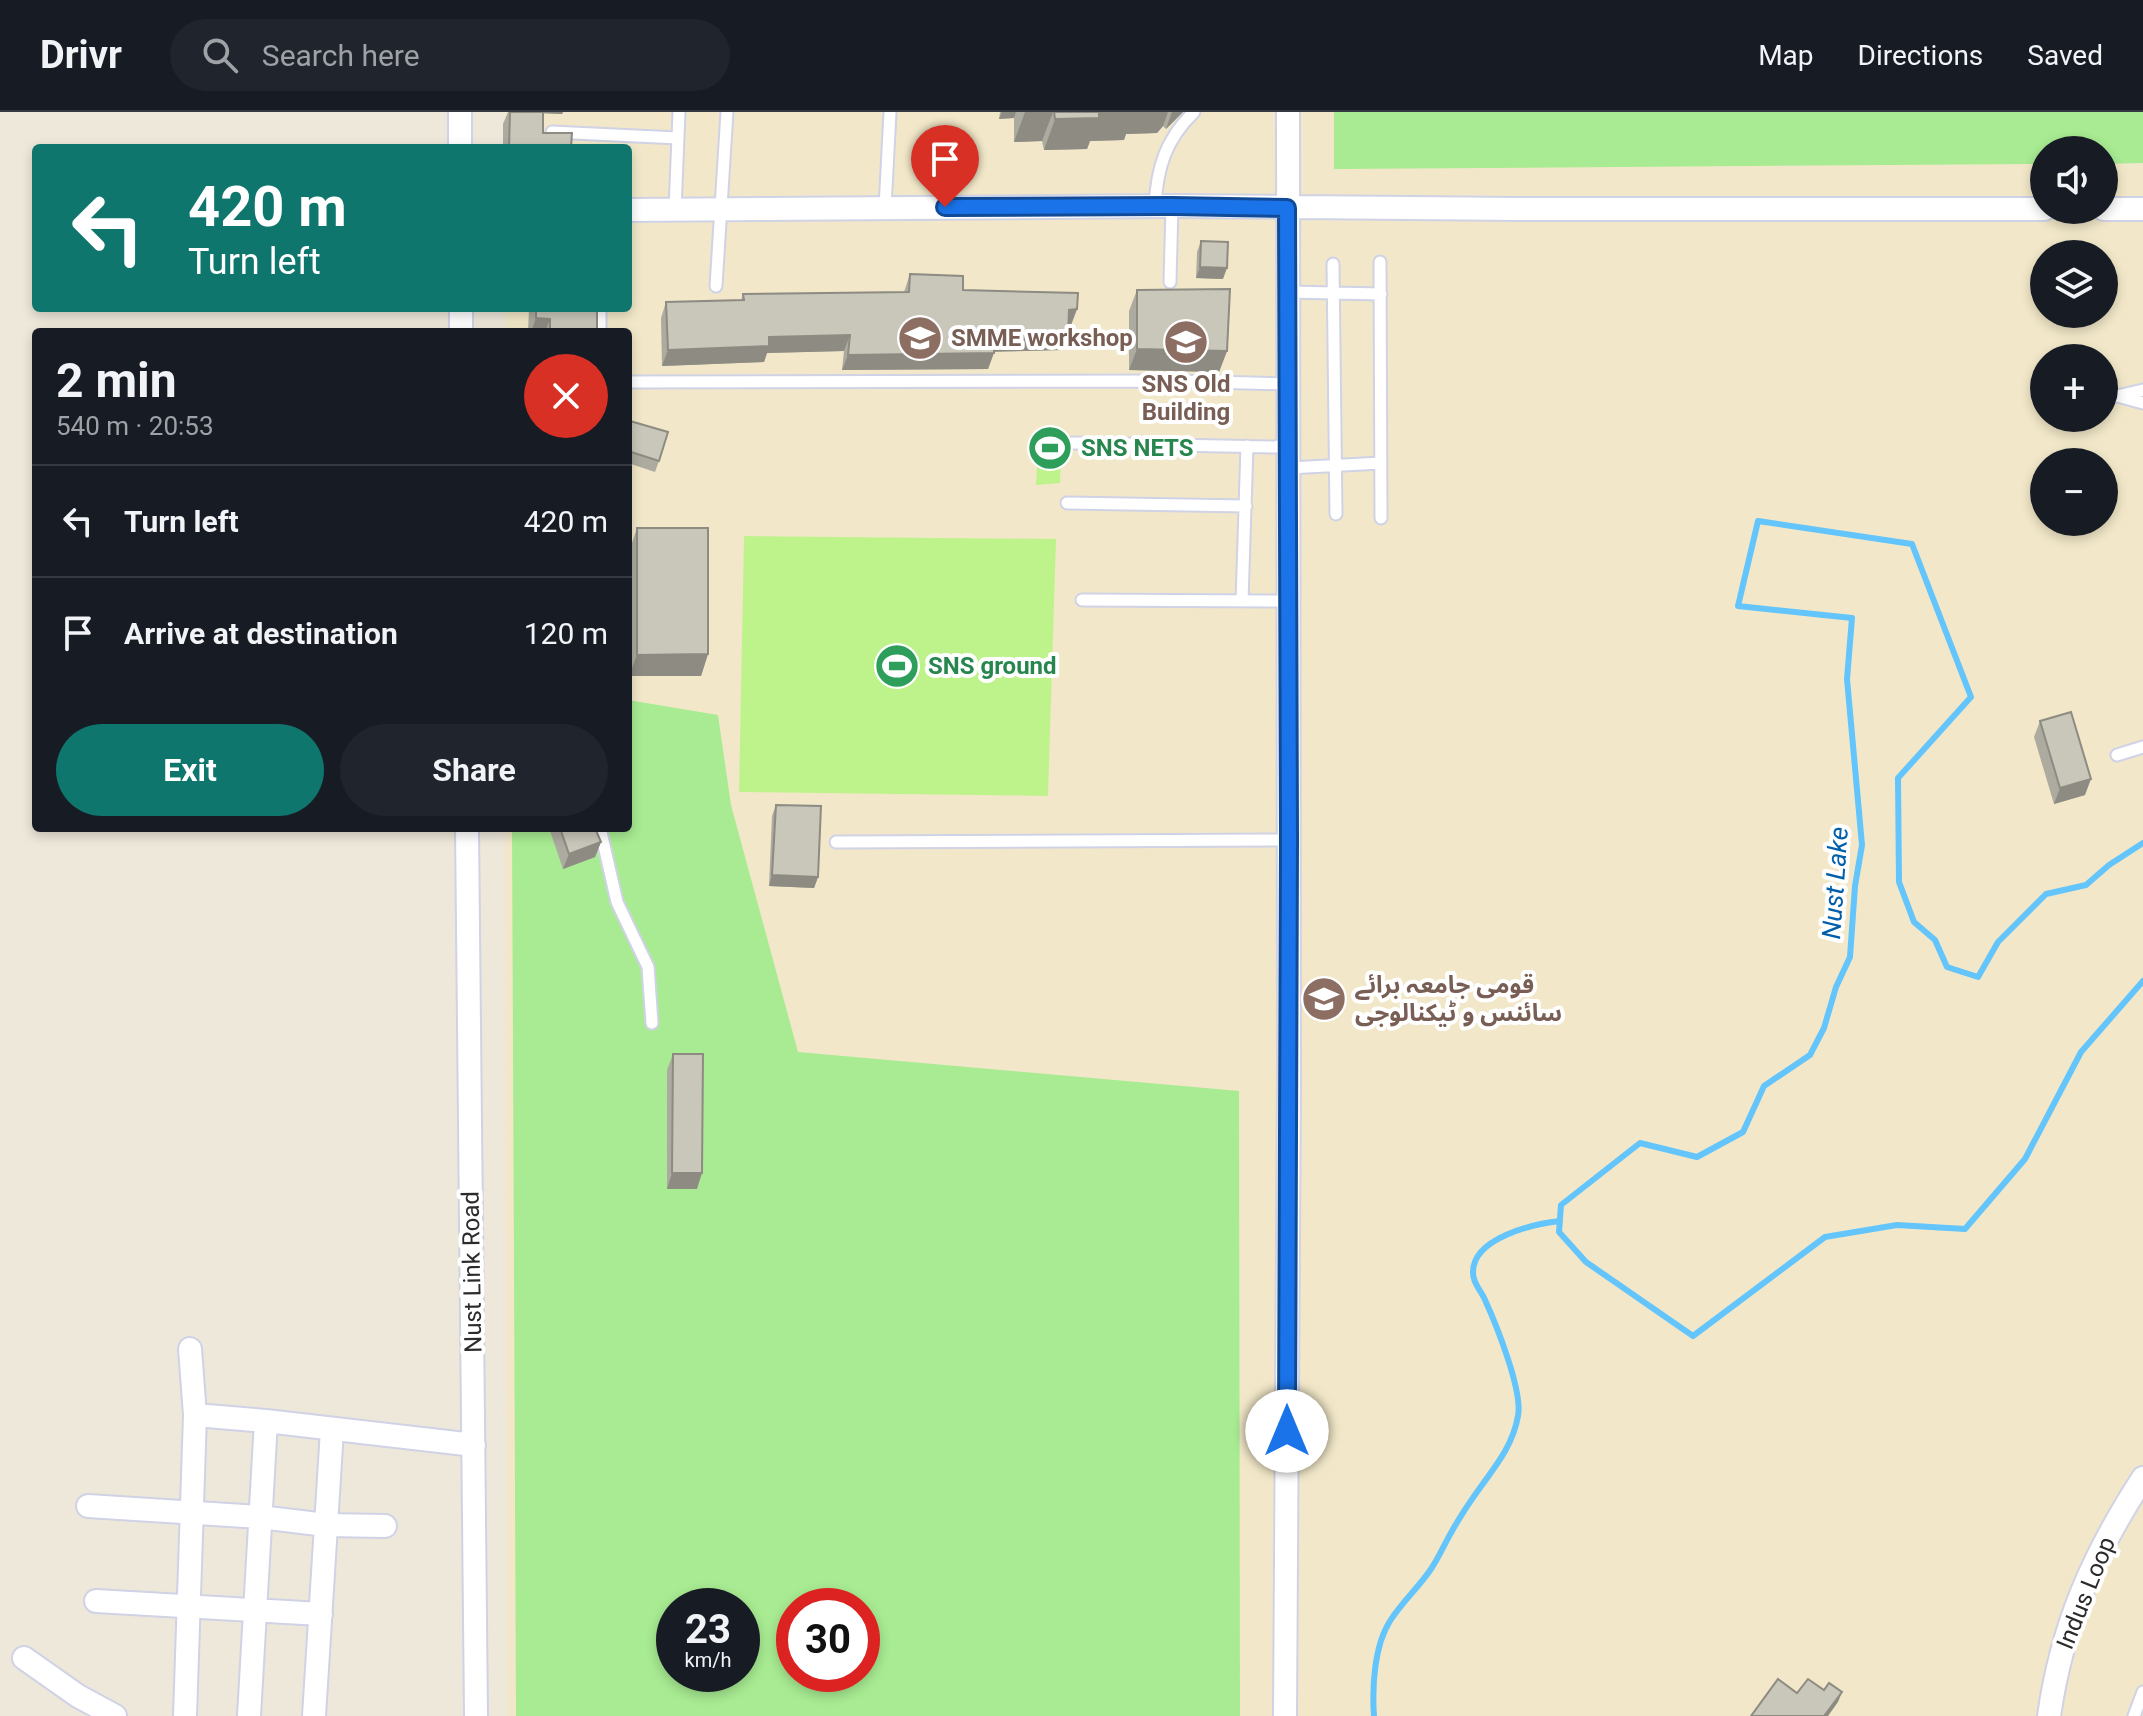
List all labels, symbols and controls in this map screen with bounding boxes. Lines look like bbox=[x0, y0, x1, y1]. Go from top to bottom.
search box bbox=[170, 19, 730, 91]
text: Drivr bbox=[40, 33, 122, 77]
icon: search bbox=[198, 33, 242, 77]
text: Search here bbox=[262, 38, 420, 73]
text: Map bbox=[1758, 39, 1814, 72]
text: Directions bbox=[1858, 39, 1983, 72]
text: Saved bbox=[2027, 39, 2103, 72]
pin bbox=[911, 125, 979, 207]
map controls bbox=[2030, 136, 2118, 536]
button: sound bbox=[2030, 136, 2118, 224]
icon: arrive bbox=[923, 137, 967, 181]
text: 420 m bbox=[188, 174, 347, 240]
icon: left bbox=[56, 176, 160, 280]
button: layers bbox=[2030, 240, 2118, 328]
text: Turn left bbox=[188, 241, 321, 283]
school or university icon: SMME workshop bbox=[896, 314, 944, 362]
school or university icon: SNS Old Building bbox=[1162, 318, 1210, 366]
place label: SMME workshop bbox=[951, 324, 1133, 352]
button: + bbox=[2030, 344, 2118, 432]
text: 2 min bbox=[56, 352, 177, 409]
button: close bbox=[524, 354, 608, 438]
place label: SNS Old Building bbox=[1142, 370, 1230, 426]
text: 540 m · 20:53 bbox=[56, 411, 214, 441]
sports icon: SNS NETS bbox=[1026, 424, 1074, 472]
place label: SNS NETS bbox=[1081, 434, 1194, 462]
button: − bbox=[2030, 448, 2118, 536]
icon: left bbox=[56, 499, 100, 543]
text: Turn left bbox=[124, 504, 239, 539]
text: 420 m bbox=[524, 504, 608, 539]
icon: arrive bbox=[56, 611, 100, 655]
text: Arrive at destination bbox=[124, 616, 398, 651]
text: 120 m bbox=[524, 616, 608, 651]
sports icon: SNS ground bbox=[873, 642, 921, 690]
place label: SNS ground bbox=[928, 652, 1057, 680]
button: Exit bbox=[56, 724, 324, 816]
button: Share bbox=[340, 724, 608, 816]
water label: Nust Lake bbox=[1816, 826, 1854, 940]
place label: قومی جامعہ برائے سائنس و ٹیکنالوجی bbox=[1355, 971, 1562, 1027]
school or university icon: قومی جامعہ برائے سائنس و ٹیکنالوجی bbox=[1300, 975, 1348, 1023]
street label: Nust Link Road bbox=[457, 1191, 487, 1353]
position arrow bbox=[1245, 1389, 1329, 1473]
street label: Indus Loop bbox=[2051, 1533, 2121, 1653]
speed limit sign: 30 bbox=[776, 1588, 880, 1692]
text: 23 bbox=[685, 1606, 731, 1653]
text: km/h bbox=[685, 1648, 731, 1672]

